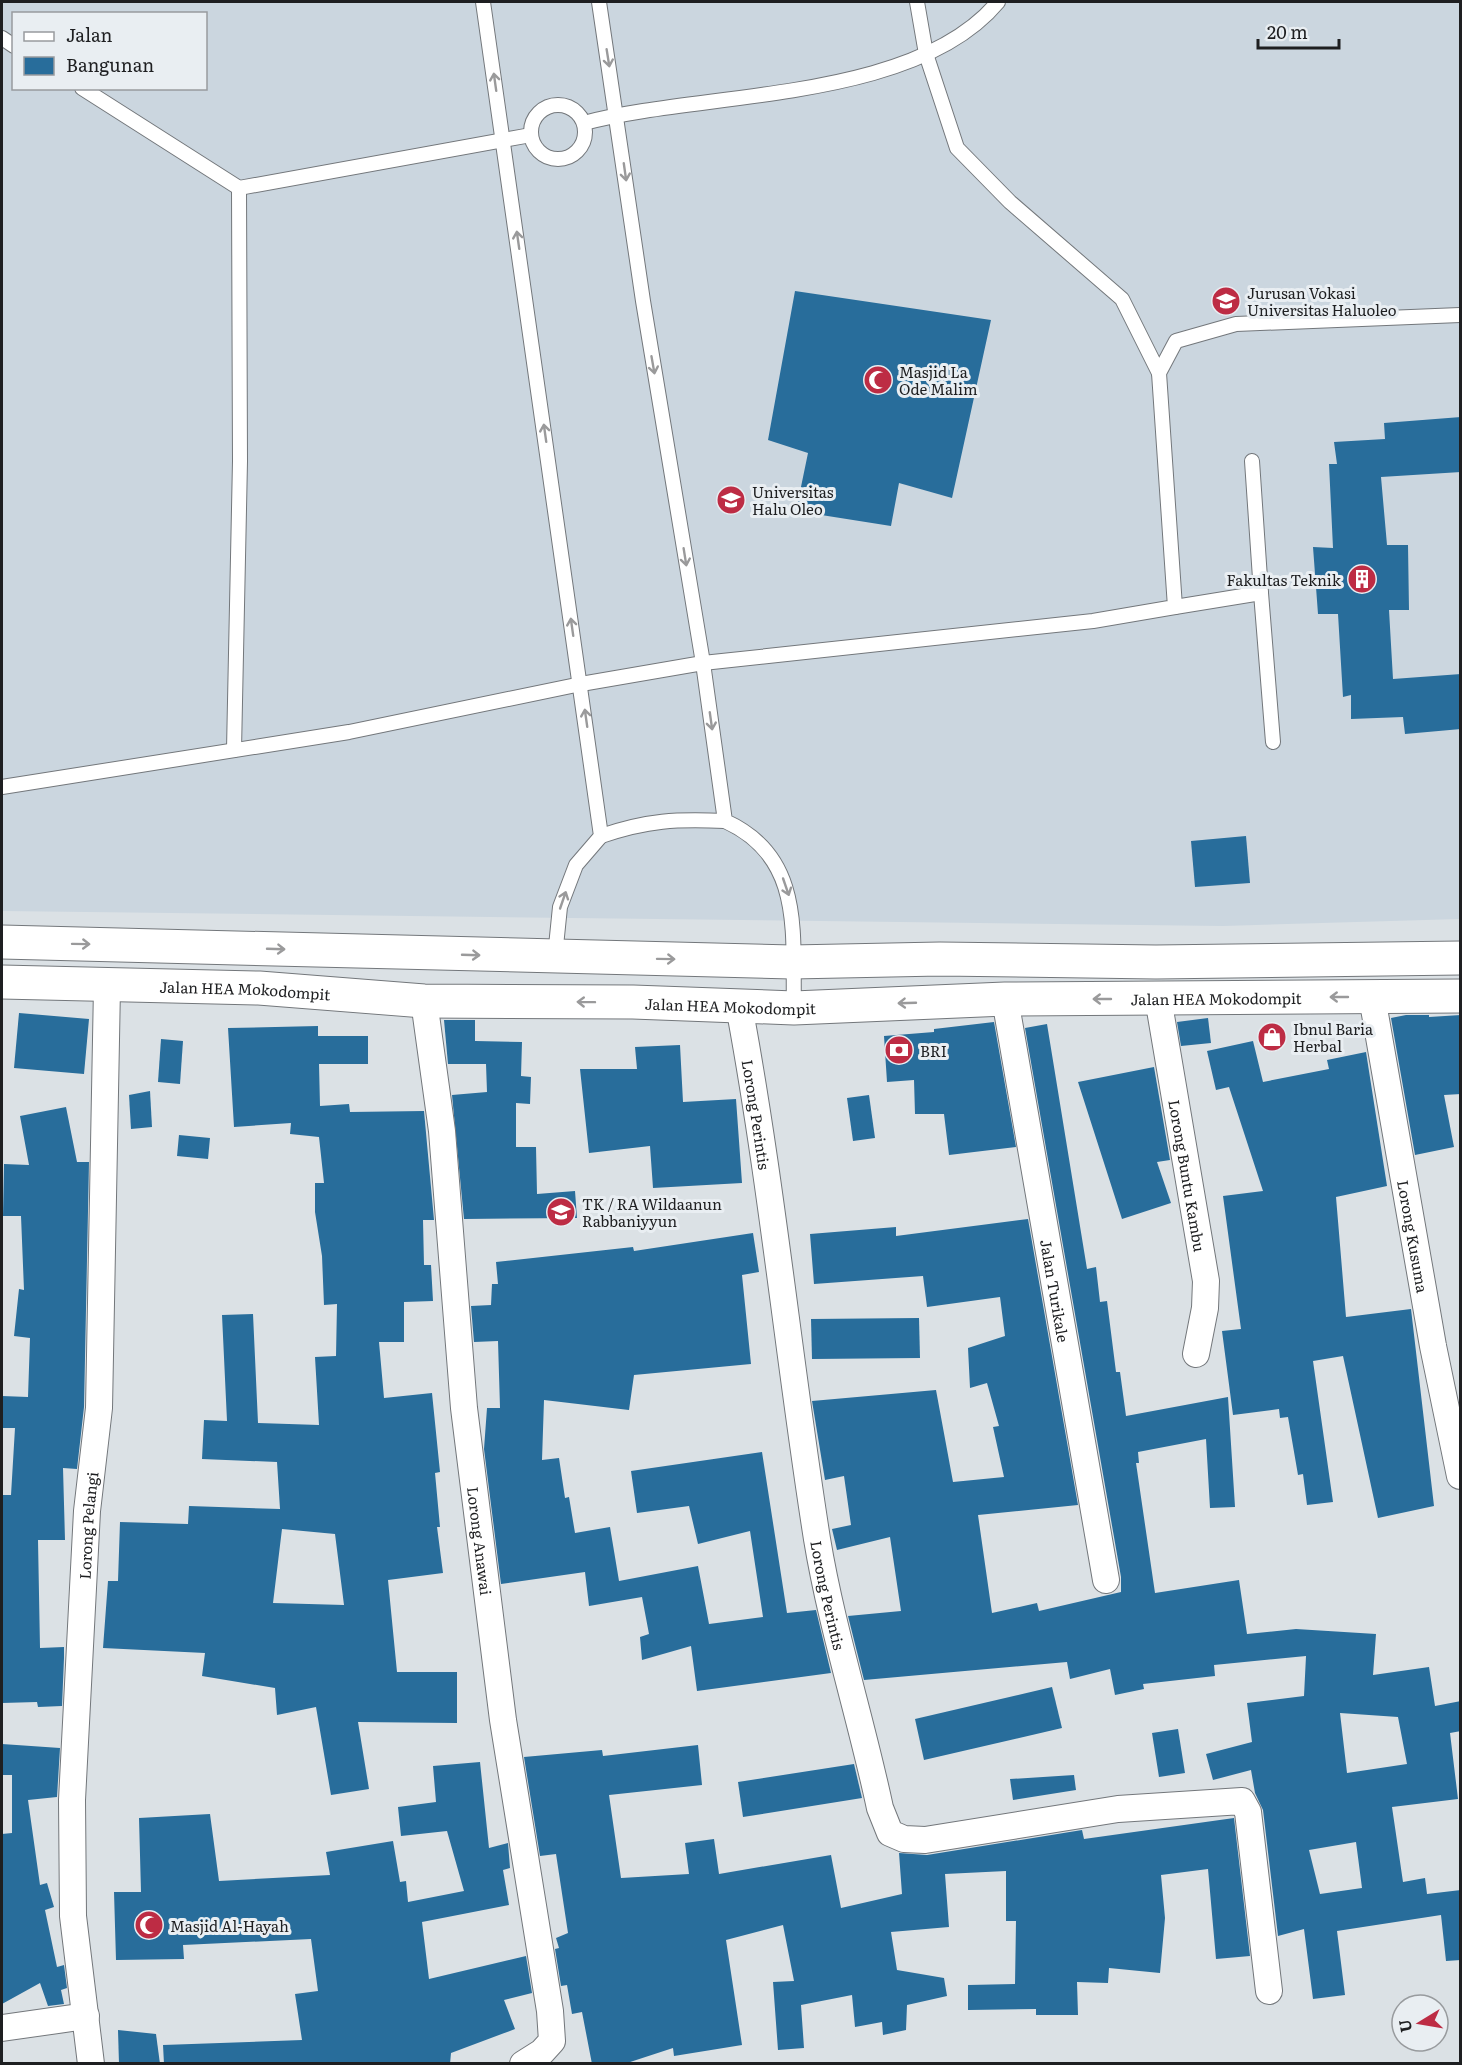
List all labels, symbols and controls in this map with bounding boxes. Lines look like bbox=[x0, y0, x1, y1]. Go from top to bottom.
legend bbox=[12, 12, 207, 90]
scale bar bbox=[1258, 12, 1339, 50]
text: 20 m bbox=[1267, 18, 1308, 45]
text: Jalan bbox=[66, 21, 113, 48]
one-way arrow bbox=[602, 47, 613, 67]
text: Bangunan bbox=[66, 51, 154, 78]
one-way arrow bbox=[489, 73, 500, 93]
one-way arrow bbox=[619, 162, 630, 181]
one-way arrow bbox=[512, 231, 523, 251]
place label: Jurusan Vokasi Universitas Haluoleo bbox=[1247, 281, 1397, 321]
school or university icon: Jurusan Vokasi Universitas Haluoleo bbox=[1210, 285, 1242, 317]
one-way arrow bbox=[648, 355, 659, 374]
place label: Masjid La Ode Malim bbox=[899, 360, 978, 400]
mosque icon: Masjid La Ode Malim bbox=[862, 364, 894, 396]
one-way arrow bbox=[539, 424, 550, 444]
place label: Universitas Halu Oleo bbox=[752, 480, 834, 520]
school or university icon: Universitas Halu Oleo bbox=[715, 484, 747, 516]
one-way arrow bbox=[680, 547, 691, 567]
building icon: Fakultas Teknik bbox=[1346, 563, 1378, 595]
place label: Fakultas Teknik bbox=[1227, 568, 1342, 591]
one-way arrow bbox=[567, 617, 578, 637]
one-way arrow bbox=[580, 708, 591, 728]
one-way arrow bbox=[705, 711, 716, 730]
one-way arrow bbox=[781, 878, 792, 897]
one-way arrow bbox=[558, 891, 569, 910]
one-way arrow bbox=[70, 938, 90, 949]
one-way arrow bbox=[265, 943, 285, 955]
one-way arrow bbox=[460, 949, 480, 961]
one-way arrow bbox=[655, 953, 675, 965]
street label: Jalan HEA Mokodompit bbox=[159, 974, 331, 1005]
street label: Jalan HEA Mokodompit bbox=[1130, 986, 1302, 1010]
street label: Jalan HEA Mokodompit bbox=[644, 991, 816, 1020]
one-way arrow bbox=[1330, 991, 1350, 1003]
one-way arrow bbox=[1093, 993, 1113, 1005]
one-way arrow bbox=[577, 996, 597, 1008]
one-way arrow bbox=[898, 998, 918, 1009]
place label: Ibnul Baria Herbal bbox=[1293, 1017, 1374, 1057]
shop icon: Ibnul Baria Herbal bbox=[1256, 1021, 1288, 1053]
bank icon: BRI bbox=[883, 1034, 915, 1066]
place label: BRI bbox=[920, 1039, 947, 1062]
street label: Lorong Perintis bbox=[737, 1058, 777, 1171]
street label: Lorong Buntu Kambu bbox=[1164, 1098, 1212, 1254]
street label: Lorong Kusuma bbox=[1393, 1178, 1435, 1295]
place label: TK / RA Wildaanun Rabbaniyyun bbox=[582, 1192, 722, 1232]
school or university icon: TK / RA Wildaanun Rabbaniyyun bbox=[545, 1196, 577, 1228]
street label: Jalan Turikale bbox=[1035, 1237, 1076, 1344]
street label: Lorong Pelangi bbox=[72, 1470, 103, 1580]
street label: Lorong Anawai bbox=[462, 1485, 499, 1596]
street label: Lorong Perintis bbox=[806, 1539, 852, 1652]
mosque icon: Masjid Al-Hayah bbox=[133, 1909, 165, 1941]
place label: Masjid Al-Hayah bbox=[170, 1914, 289, 1937]
north arrow bbox=[1390, 1993, 1450, 2053]
text: U bbox=[1391, 2017, 1417, 2035]

